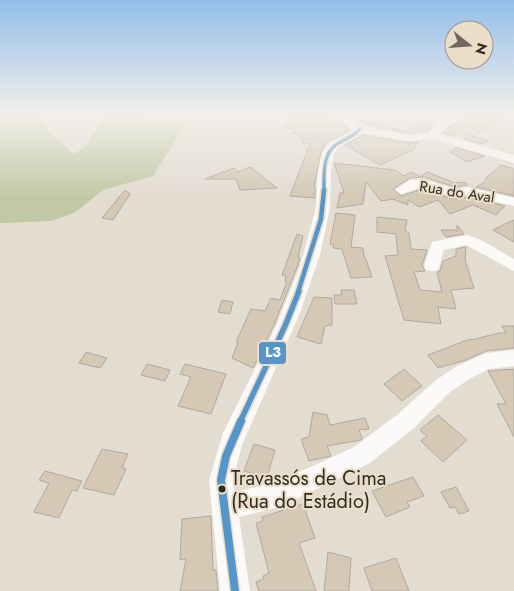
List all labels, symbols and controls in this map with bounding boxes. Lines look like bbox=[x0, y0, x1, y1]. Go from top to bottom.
north arrow bbox=[444, 20, 494, 70]
text: N bbox=[470, 41, 493, 57]
street label: Rua do Aval bbox=[418, 175, 496, 209]
line badge: L3 bbox=[258, 341, 287, 365]
text: L3 bbox=[265, 342, 281, 362]
place label: Travassós de Cima (Rua do Estádio) bbox=[231, 464, 386, 516]
marker: Travassós de Cima (Rua do Estádio) bbox=[217, 484, 227, 494]

